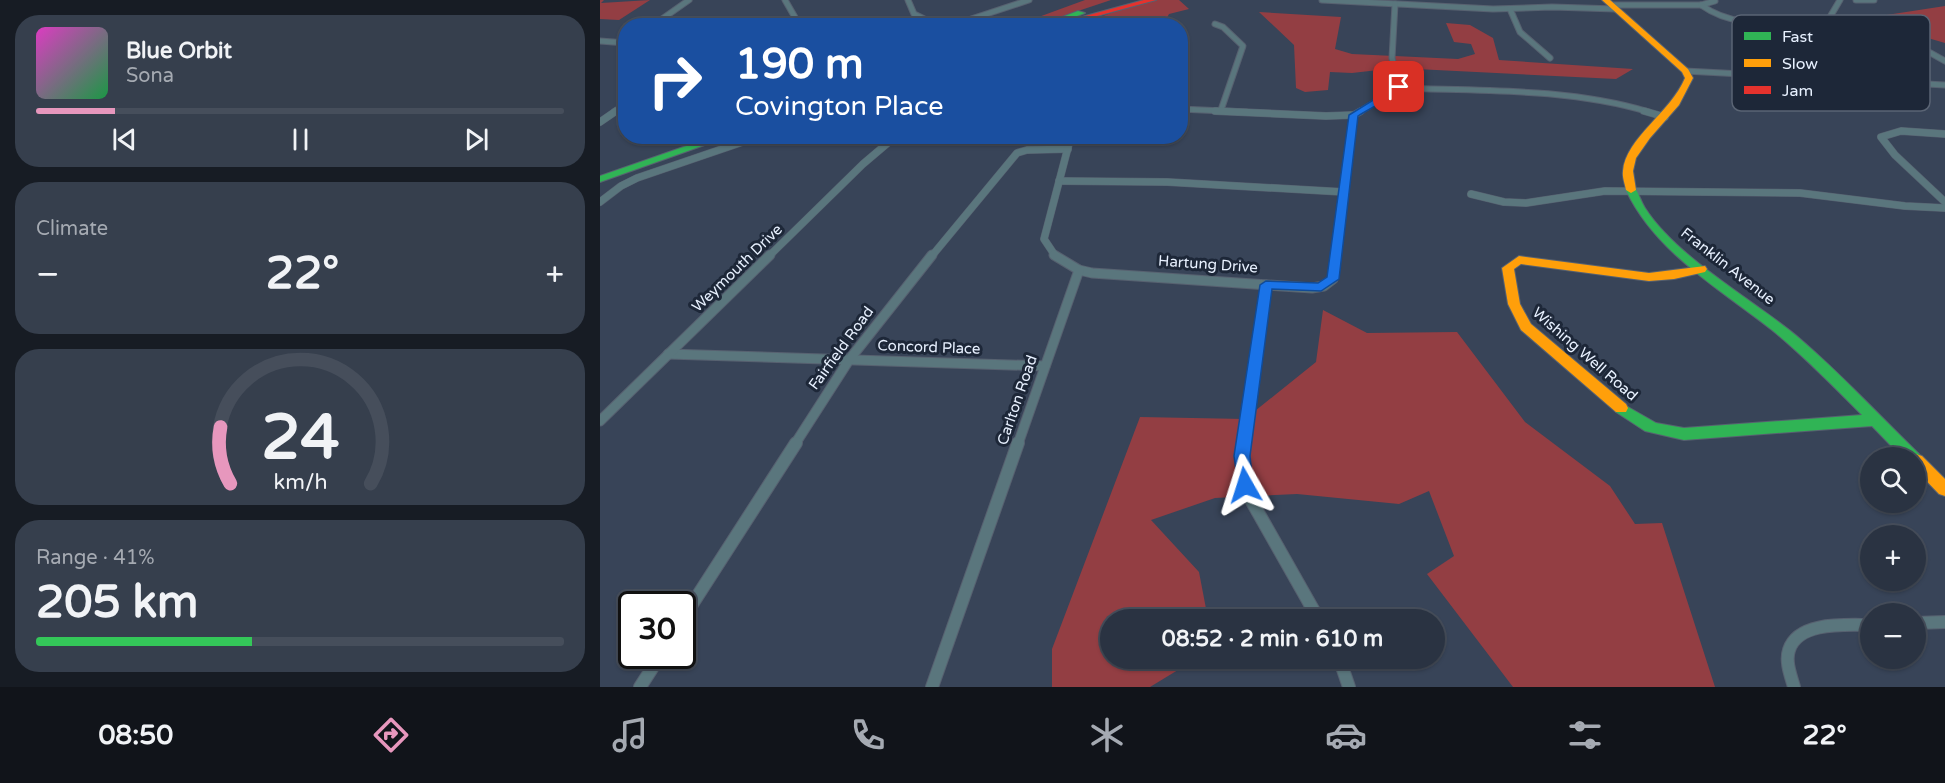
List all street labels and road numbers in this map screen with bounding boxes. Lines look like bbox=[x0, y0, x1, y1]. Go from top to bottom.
street label: Weymouth Drive bbox=[688, 220, 786, 316]
street label: Franklin Avenue bbox=[1677, 224, 1779, 308]
street label: Hartung Drive bbox=[1158, 252, 1258, 276]
street label: Fairfield Road bbox=[805, 303, 877, 393]
street label: Wishing Well Road bbox=[1529, 303, 1641, 405]
street label: Concord Place bbox=[877, 336, 981, 358]
street label: Carlton Road bbox=[993, 353, 1041, 447]

